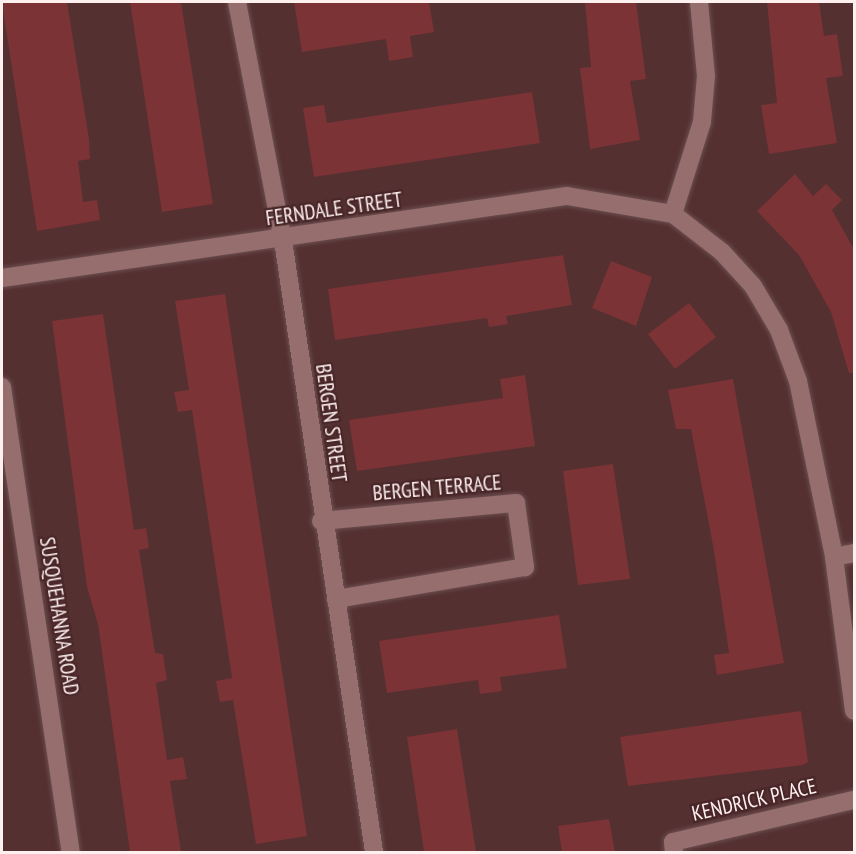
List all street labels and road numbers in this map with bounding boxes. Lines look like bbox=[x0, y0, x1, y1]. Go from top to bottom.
street label: FERNDALE STREET bbox=[264, 187, 404, 231]
street label: BERGEN STREET bbox=[310, 362, 352, 484]
street label: BERGEN TERRACE bbox=[371, 470, 503, 506]
street label: SUSQUEHANNA ROAD bbox=[34, 535, 84, 697]
street label: KENDRICK PLACE bbox=[689, 773, 819, 827]

